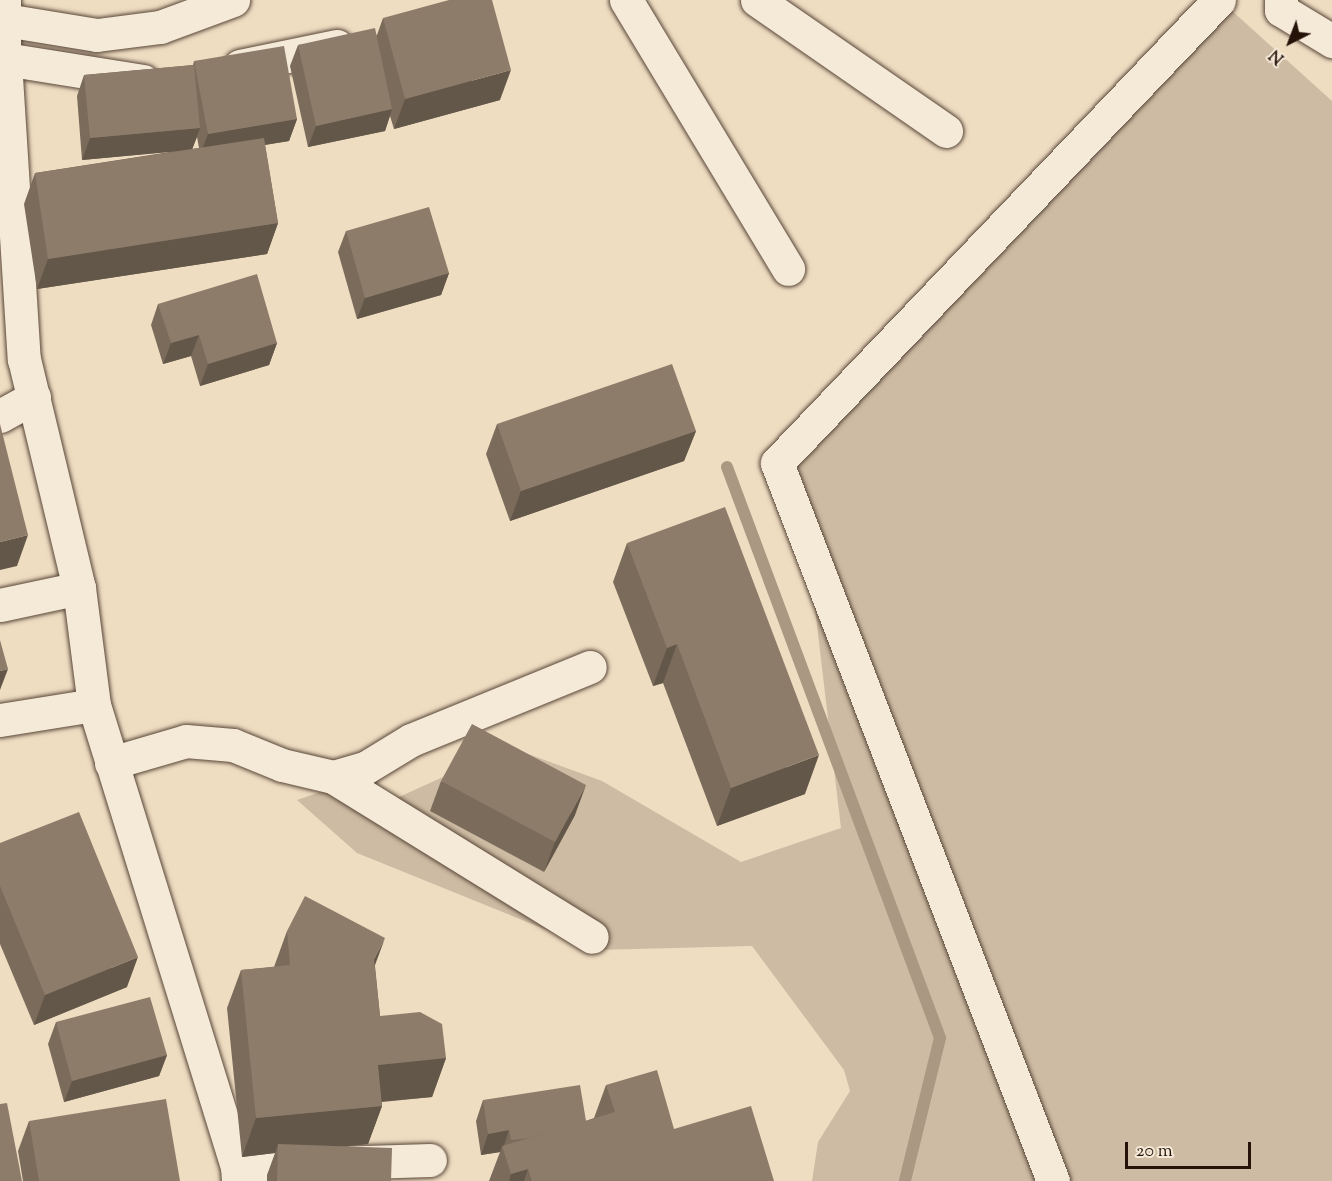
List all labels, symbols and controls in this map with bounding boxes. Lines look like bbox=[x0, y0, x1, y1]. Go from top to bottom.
north arrow bbox=[1260, 12, 1320, 72]
text: N bbox=[1265, 43, 1290, 69]
scale bar bbox=[1128, 1130, 1254, 1168]
text: 20 m bbox=[1136, 1139, 1173, 1165]

